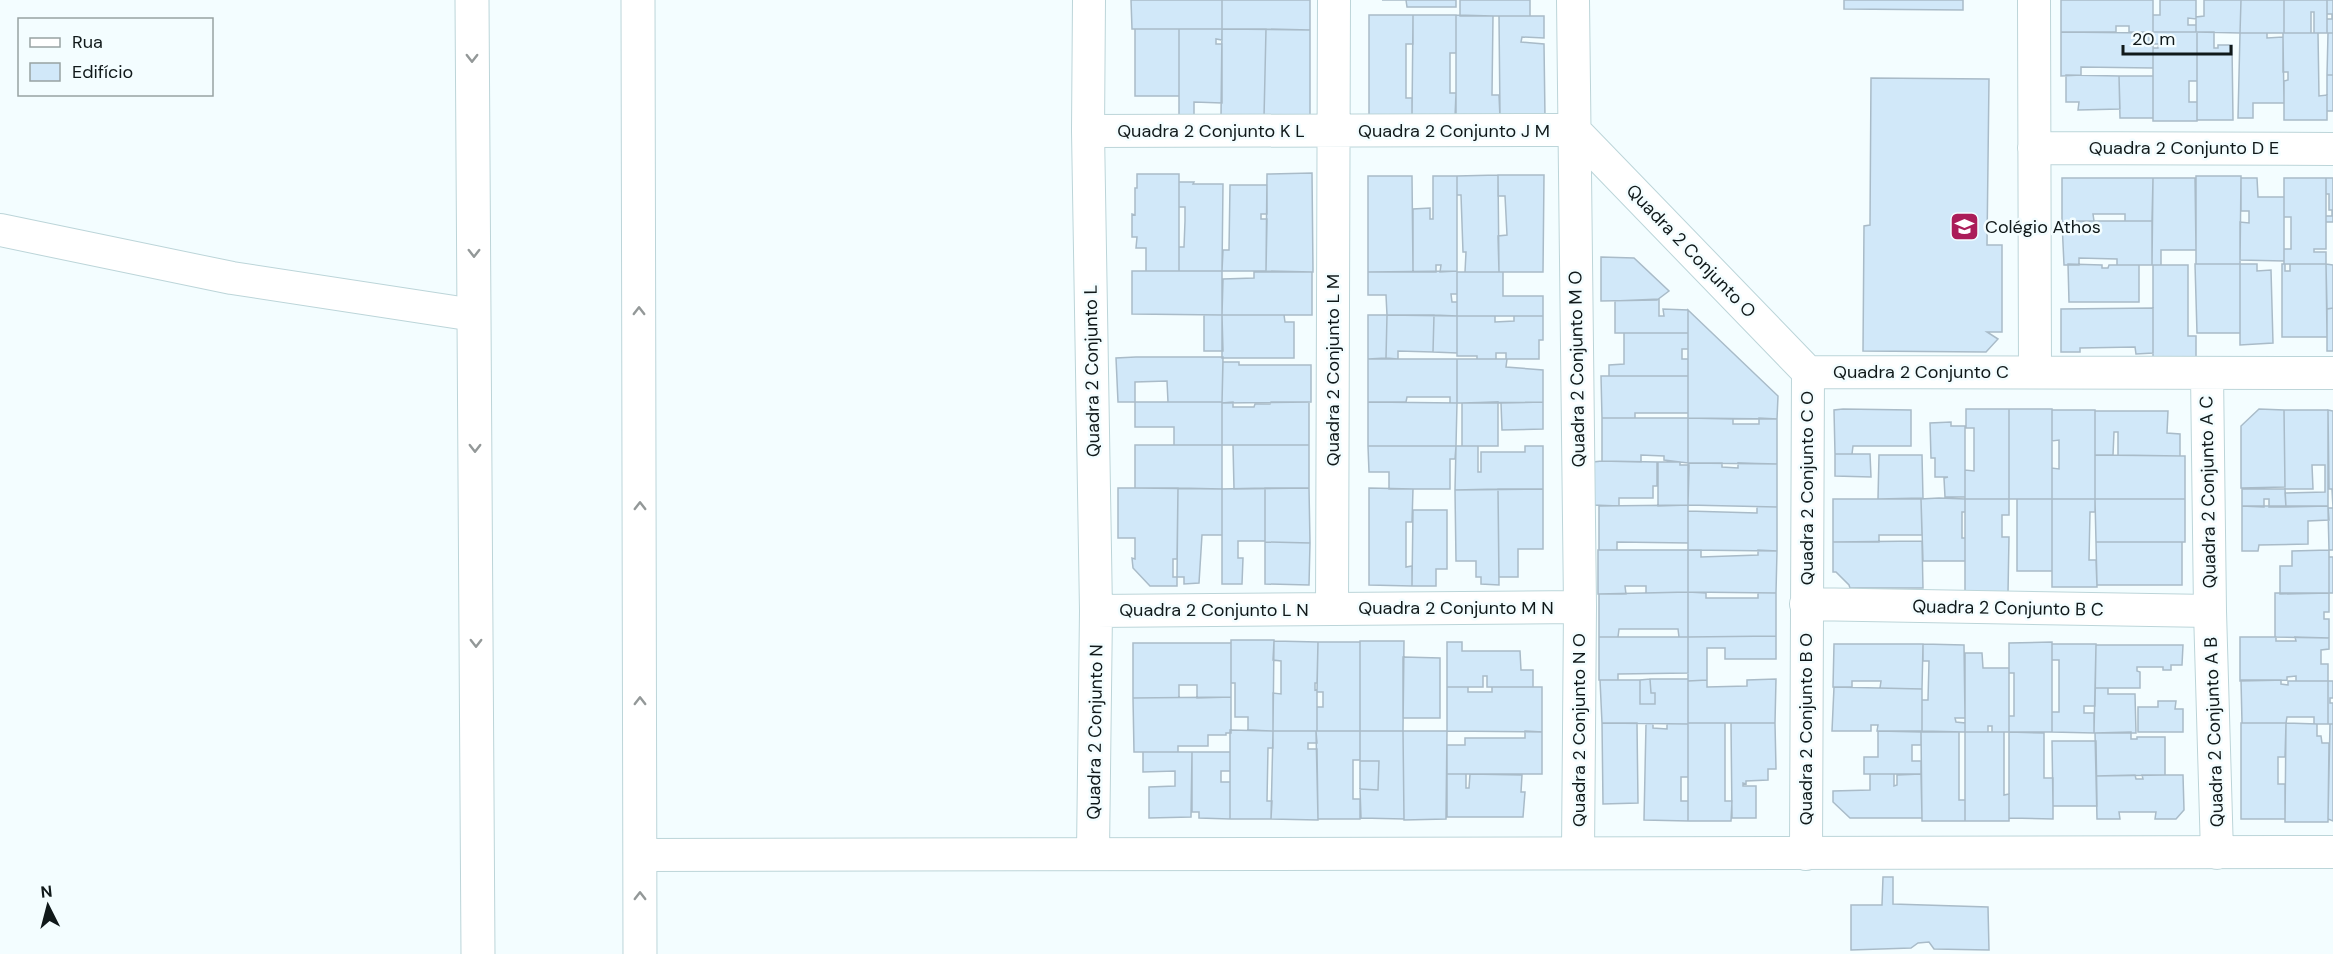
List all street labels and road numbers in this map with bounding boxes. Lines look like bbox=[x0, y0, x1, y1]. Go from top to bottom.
street label: Quadra 2 Conjunto K L bbox=[1117, 119, 1305, 143]
street label: Quadra 2 Conjunto J M bbox=[1358, 119, 1550, 143]
street label: Quadra 2 Conjunto D E bbox=[2089, 136, 2279, 160]
street label: Quadra 2 Conjunto O bbox=[1621, 179, 1761, 323]
street label: Quadra 2 Conjunto M O bbox=[1563, 270, 1591, 468]
street label: Quadra 2 Conjunto L M bbox=[1321, 274, 1345, 466]
street label: Quadra 2 Conjunto L bbox=[1078, 285, 1106, 457]
street label: Quadra 2 Conjunto C bbox=[1833, 360, 2009, 384]
street label: Quadra 2 Conjunto C O bbox=[1795, 391, 1819, 585]
street label: Quadra 2 Conjunto A C bbox=[2194, 395, 2222, 588]
street label: Quadra 2 Conjunto B C bbox=[1912, 594, 2104, 622]
street label: Quadra 2 Conjunto M N bbox=[1358, 596, 1554, 620]
street label: Quadra 2 Conjunto L N bbox=[1119, 598, 1309, 622]
street label: Quadra 2 Conjunto N O bbox=[1567, 633, 1591, 827]
street label: Quadra 2 Conjunto B O bbox=[1794, 633, 1818, 825]
street label: Quadra 2 Conjunto A B bbox=[2199, 636, 2229, 828]
street label: Quadra 2 Conjunto N bbox=[1081, 644, 1109, 820]

